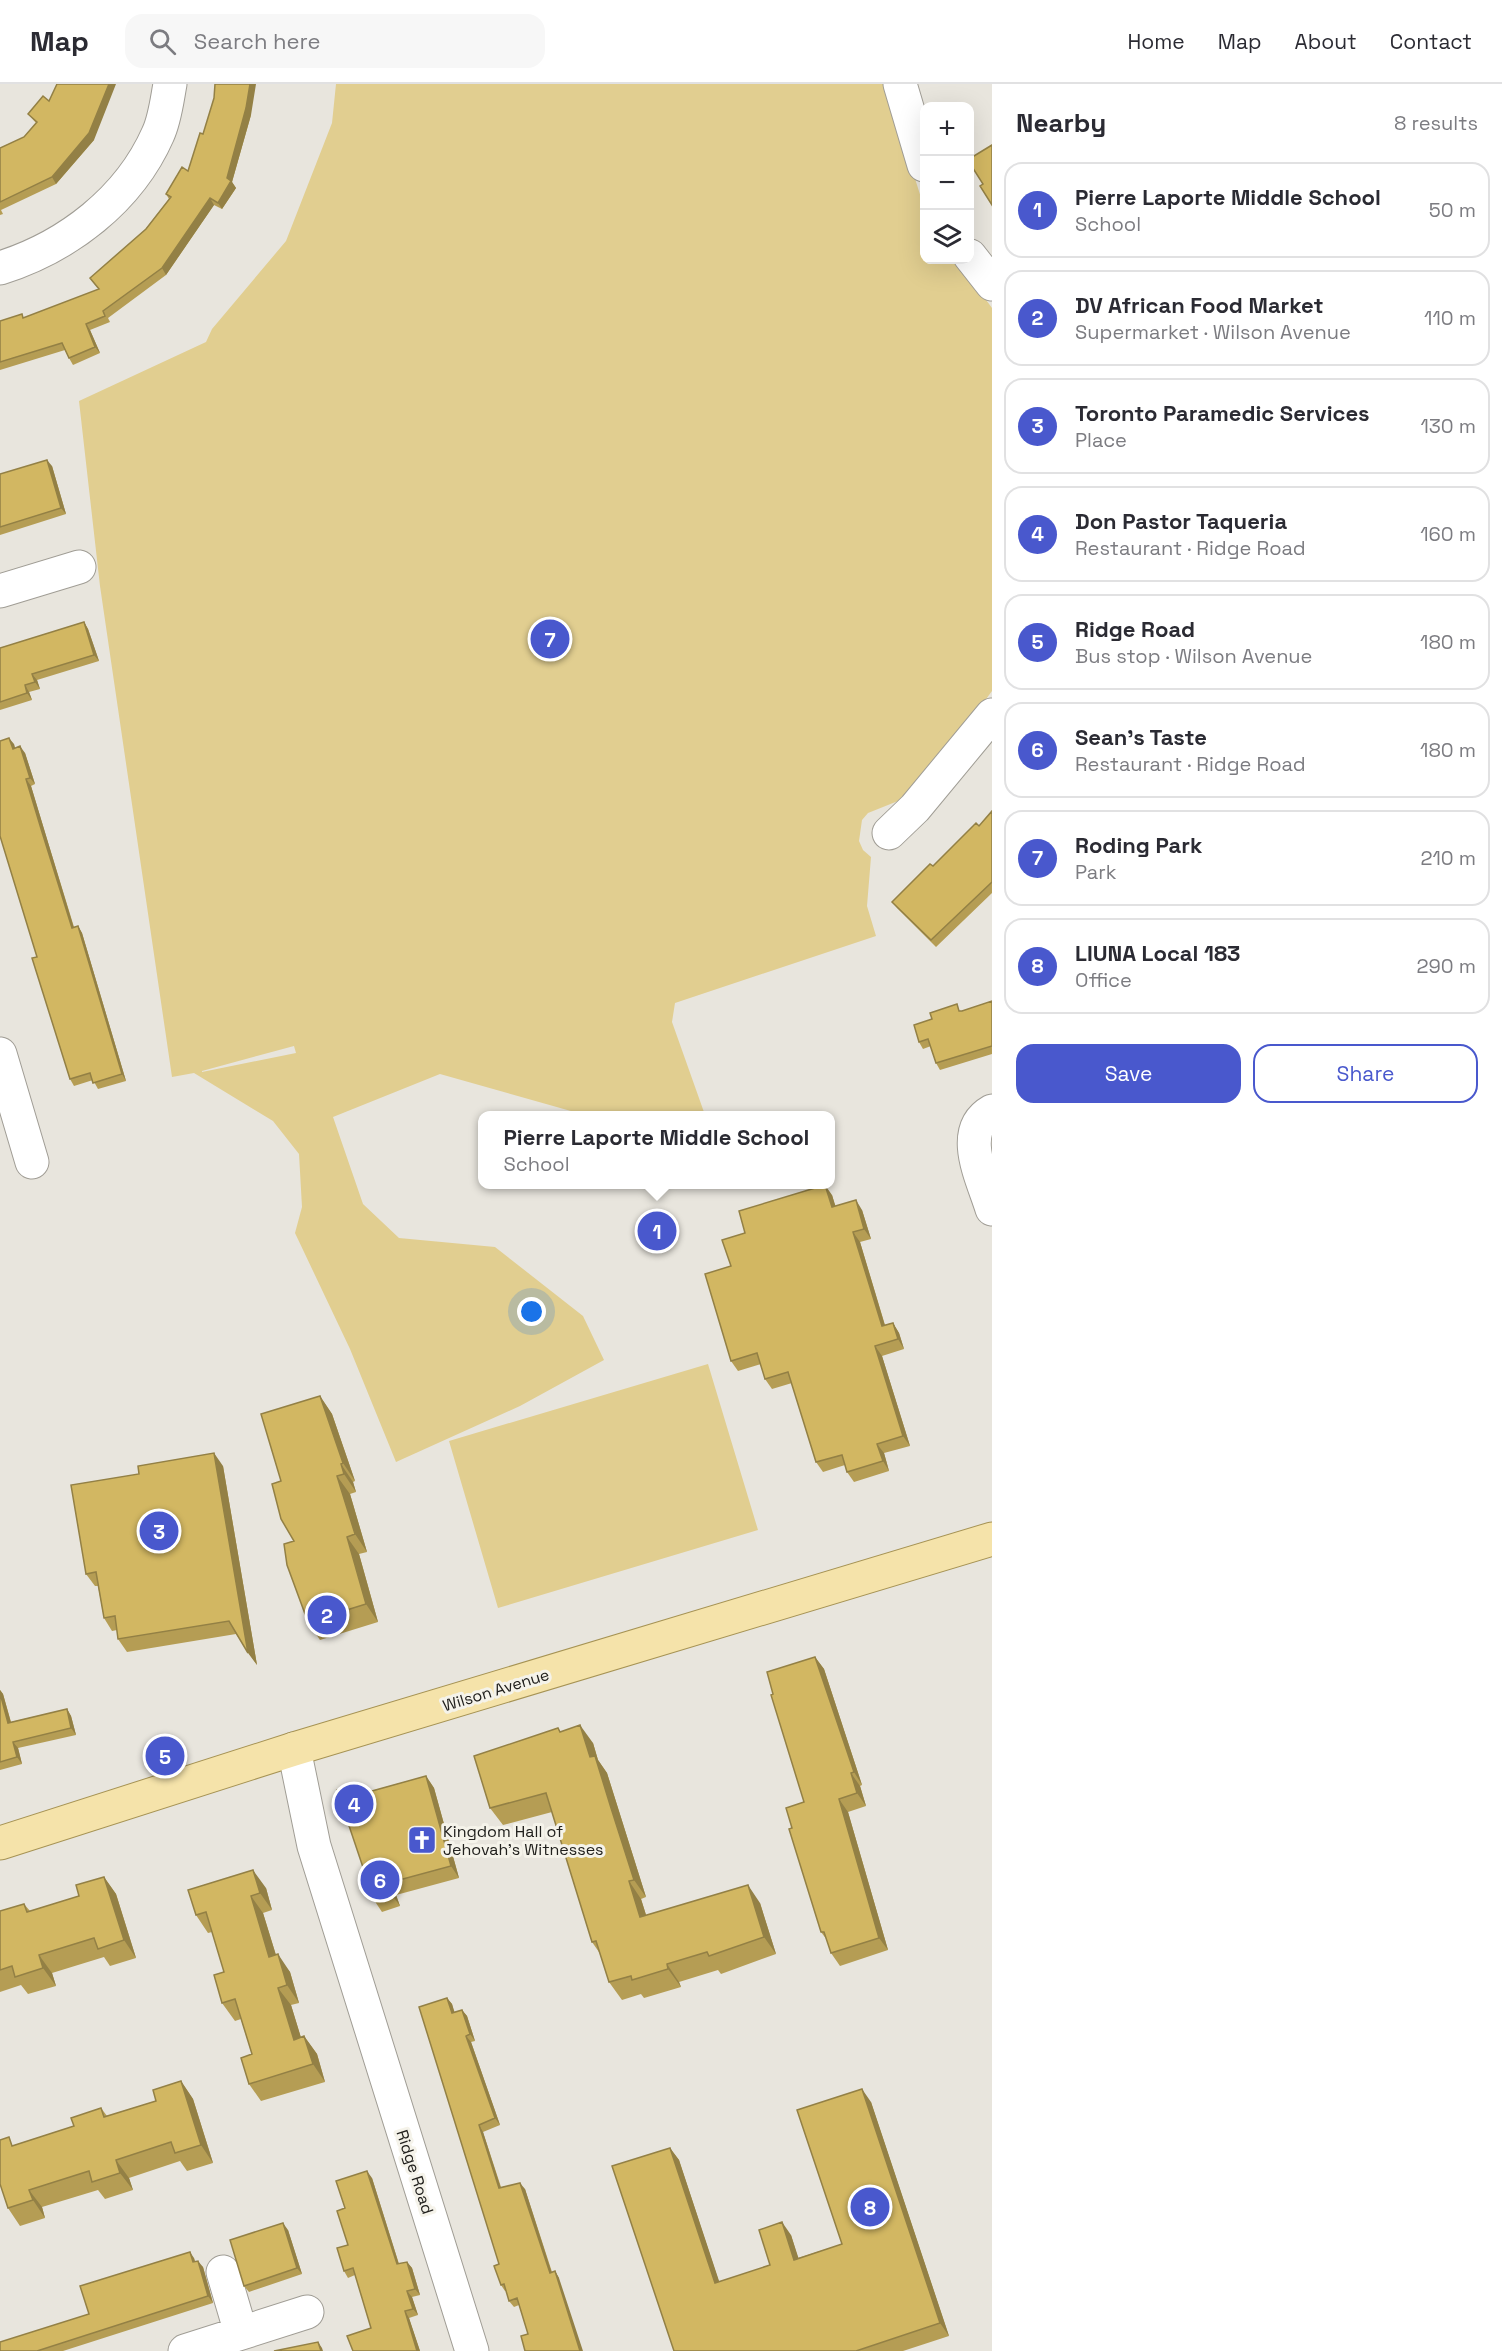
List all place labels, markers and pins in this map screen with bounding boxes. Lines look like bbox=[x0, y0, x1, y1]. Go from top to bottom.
pin: 7 bbox=[530, 616, 570, 662]
pin: 1 bbox=[638, 1208, 676, 1254]
pin: 3 bbox=[140, 1508, 178, 1554]
pin: 2 bbox=[308, 1592, 346, 1637]
pin: 5 bbox=[146, 1734, 184, 1778]
pin: 4 bbox=[334, 1782, 374, 1826]
place label: Kingdom Hall of Jehovah's Witnesses bbox=[443, 1821, 604, 1860]
church icon: Kingdom Hall of Jehovah's Witnesses bbox=[406, 1824, 438, 1856]
pin: 6 bbox=[360, 1858, 400, 1902]
pin: 8 bbox=[850, 2184, 890, 2230]

